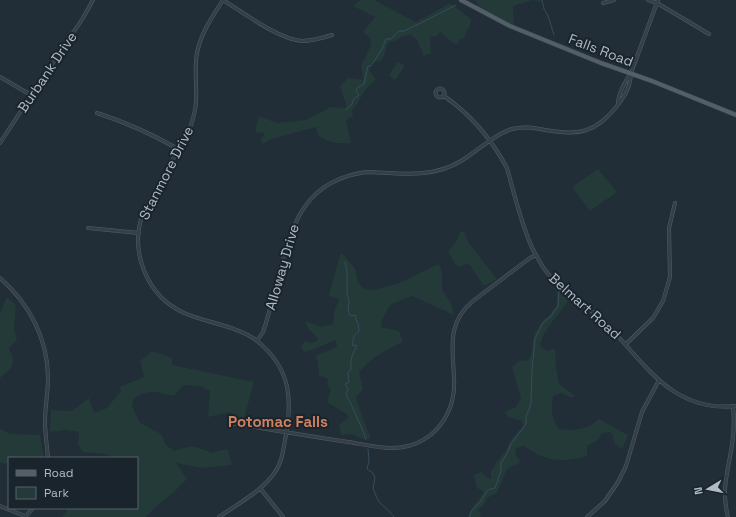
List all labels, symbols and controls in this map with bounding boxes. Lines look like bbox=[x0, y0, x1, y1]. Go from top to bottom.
street label: Burbank Drive bbox=[13, 28, 81, 116]
street label: Falls Road bbox=[566, 29, 636, 71]
street label: Stanmore Drive bbox=[135, 123, 197, 223]
street label: Alloway Drive bbox=[261, 222, 303, 312]
street label: Belmart Road bbox=[545, 269, 625, 343]
district label: Potomac Falls bbox=[228, 412, 328, 431]
legend bbox=[8, 457, 138, 509]
text: Road bbox=[44, 465, 73, 481]
north arrow bbox=[688, 469, 728, 509]
text: Park bbox=[44, 485, 69, 501]
text: N bbox=[691, 486, 706, 496]

